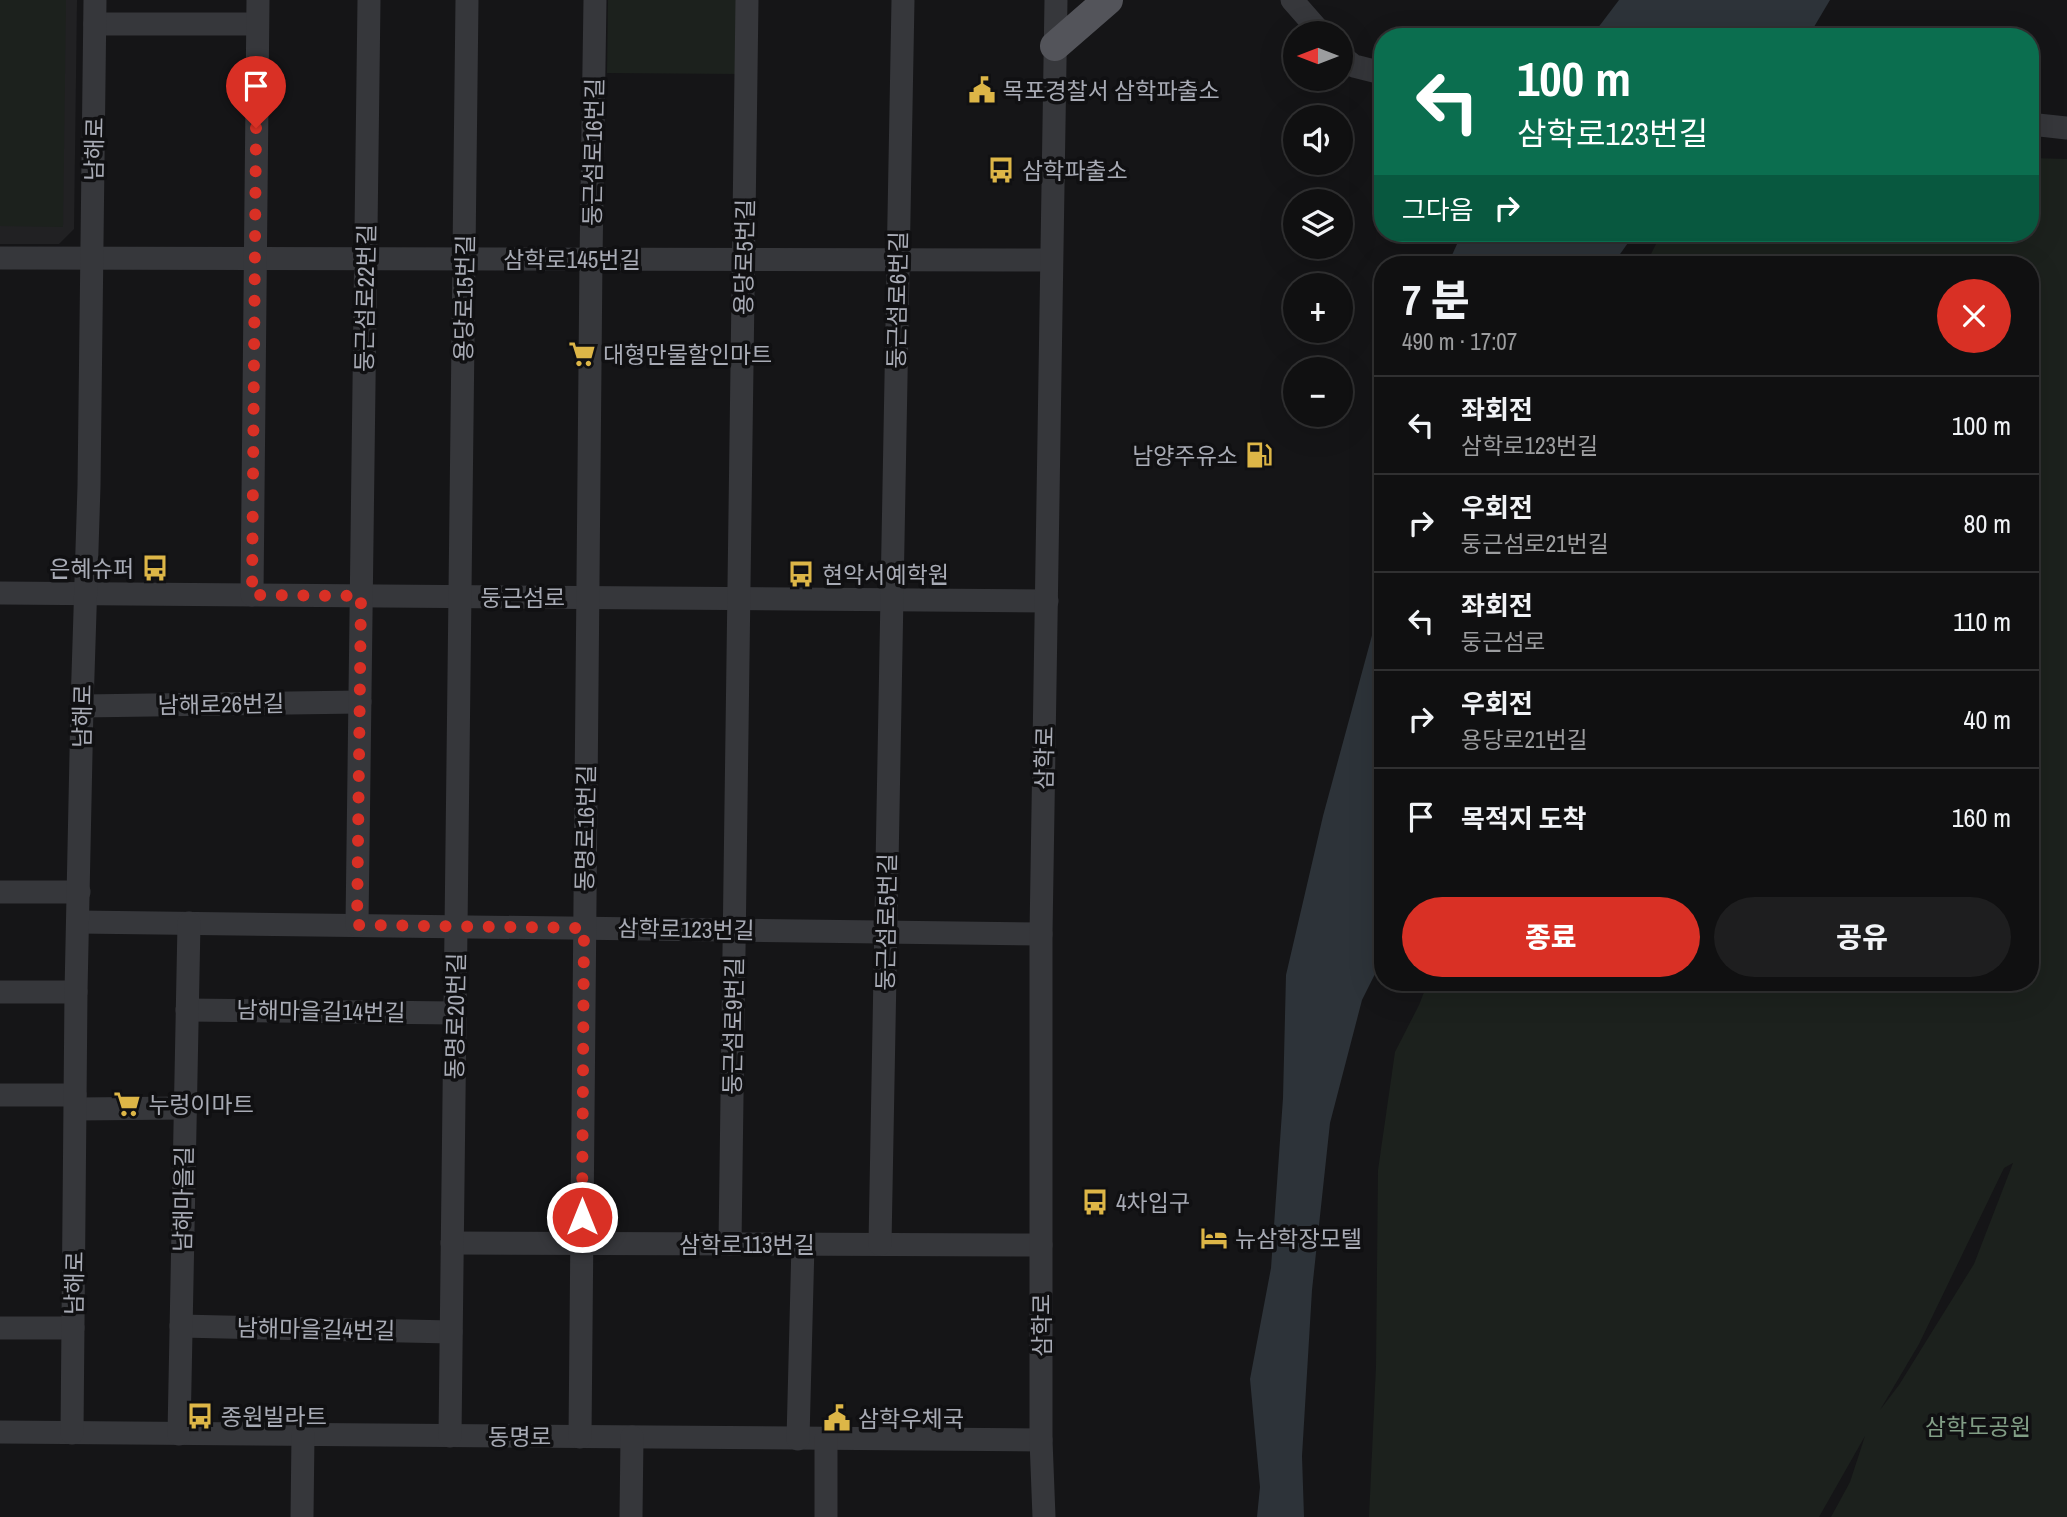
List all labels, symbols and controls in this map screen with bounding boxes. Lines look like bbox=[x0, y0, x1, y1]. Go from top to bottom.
north arrow bbox=[1283, 21, 1353, 91]
map controls bbox=[1283, 21, 1353, 427]
text: 100 m bbox=[1517, 45, 1631, 111]
pin bbox=[226, 56, 286, 128]
icon: left bbox=[1402, 56, 1493, 147]
icon: arrive bbox=[237, 67, 275, 105]
public building icon: 목포경찰서 삼학파출소 bbox=[967, 75, 997, 105]
place label: 목포경찰서 삼학파출소 bbox=[1003, 75, 1220, 106]
street label: 둥근섬로16번길 bbox=[576, 78, 610, 226]
button: sound bbox=[1283, 105, 1353, 175]
text: 삼학로123번길 bbox=[1517, 112, 1708, 155]
street label: 남해로 bbox=[78, 117, 110, 181]
bus stop icon: 삼학파출소 bbox=[986, 155, 1016, 185]
place label: 삼학파출소 bbox=[1022, 155, 1128, 186]
button: layers bbox=[1283, 189, 1353, 259]
icon: right bbox=[1488, 189, 1526, 227]
text: 그다음 bbox=[1402, 192, 1474, 227]
street label: 용당로5번길 bbox=[727, 199, 761, 315]
street label: 둥근섬로22번길 bbox=[348, 224, 382, 372]
street label: 둥근섬로6번길 bbox=[880, 231, 914, 369]
street label: 용당로15번길 bbox=[447, 234, 481, 362]
street label: 삼학로145번길 bbox=[503, 244, 641, 275]
text: 7 분 bbox=[1402, 272, 1469, 328]
button: + bbox=[1283, 273, 1353, 343]
button: close bbox=[1937, 279, 2011, 353]
text: 490 m · 17:07 bbox=[1402, 326, 1517, 357]
supermarket icon: 대형만물할인마트 bbox=[567, 339, 597, 369]
place label: 대형만물할인마트 bbox=[603, 339, 772, 370]
button: − bbox=[1283, 357, 1353, 427]
text: 좌회전 bbox=[1461, 392, 1533, 427]
icon: left bbox=[1402, 406, 1440, 444]
text: 100 m bbox=[1952, 408, 2011, 443]
text: 삼학로123번길 bbox=[1461, 430, 1598, 461]
place label: 남양주유소 bbox=[1132, 440, 1238, 471]
fuel station icon: 남양주유소 bbox=[1244, 440, 1274, 470]
text: 우회전 bbox=[1461, 490, 1533, 525]
icon: right bbox=[1402, 504, 1440, 542]
text: 80 m bbox=[1964, 506, 2011, 541]
text: 둥근섬로21번길 bbox=[1461, 528, 1609, 559]
place label: 은혜슈퍼 bbox=[49, 553, 134, 584]
bus stop icon: 은혜슈퍼 bbox=[140, 553, 170, 583]
bus stop icon: 현악서예학원 bbox=[786, 559, 816, 589]
place label: 현악서예학원 bbox=[822, 559, 949, 590]
street label: 둥근섬로 bbox=[481, 582, 565, 613]
text: 좌회전 bbox=[1461, 588, 1533, 623]
icon: left bbox=[1402, 602, 1440, 640]
text: 110 m bbox=[1953, 604, 2011, 639]
text: 둥근섬로 bbox=[1461, 626, 1546, 657]
street label: 남해로 bbox=[66, 684, 98, 748]
text: 우회전 bbox=[1461, 686, 1533, 721]
street label: 남해로26번길 bbox=[157, 687, 285, 721]
icon: right bbox=[1402, 700, 1440, 738]
text: 40 m bbox=[1964, 702, 2011, 737]
text: 용당로21번길 bbox=[1461, 724, 1588, 755]
street label: 삼학로 bbox=[1028, 726, 1060, 790]
street label: 동명로16번길 bbox=[568, 764, 602, 892]
icon: arrive bbox=[1402, 798, 1440, 836]
text: 160 m bbox=[1952, 800, 2011, 835]
text: 목적지 도착 bbox=[1461, 801, 1587, 836]
street label: 둥근섬로5번길 bbox=[869, 853, 903, 991]
button: 종료 bbox=[1402, 897, 1700, 977]
button: 공유 bbox=[1714, 897, 2011, 977]
street label: 삼학로123번길 bbox=[617, 912, 755, 946]
street label: 동명로20번길 bbox=[438, 952, 472, 1080]
street label: 둥근섬로9번길 bbox=[716, 957, 750, 1095]
street label: 남해마을길14번길 bbox=[236, 994, 406, 1028]
supermarket icon: 누렁이마트 bbox=[112, 1089, 142, 1119]
place label: 누렁이마트 bbox=[148, 1089, 254, 1120]
street label: 남해마을길 bbox=[167, 1146, 199, 1252]
position arrow bbox=[545, 1180, 619, 1254]
bus stop icon: 4차입구 bbox=[1080, 1187, 1110, 1217]
place label: 4차입구 bbox=[1116, 1187, 1190, 1218]
hotel icon: 뉴삼학장모텔 bbox=[1199, 1223, 1229, 1253]
place label: 뉴삼학장모텔 bbox=[1235, 1223, 1362, 1254]
street label: 삼학로113번길 bbox=[679, 1229, 815, 1260]
street label: 남해로 bbox=[58, 1251, 90, 1315]
street label: 삼학로 bbox=[1026, 1293, 1057, 1357]
street label: 남해마을길4번길 bbox=[236, 1312, 396, 1346]
bus stop icon: 종원빌라트 bbox=[185, 1401, 215, 1431]
place label: 종원빌라트 bbox=[221, 1401, 327, 1432]
public building icon: 삼학우체국 bbox=[822, 1403, 852, 1433]
place label: 삼학우체국 bbox=[858, 1403, 964, 1434]
park label: 삼학도공원 bbox=[1925, 1411, 2031, 1442]
street label: 동명로 bbox=[488, 1421, 552, 1452]

